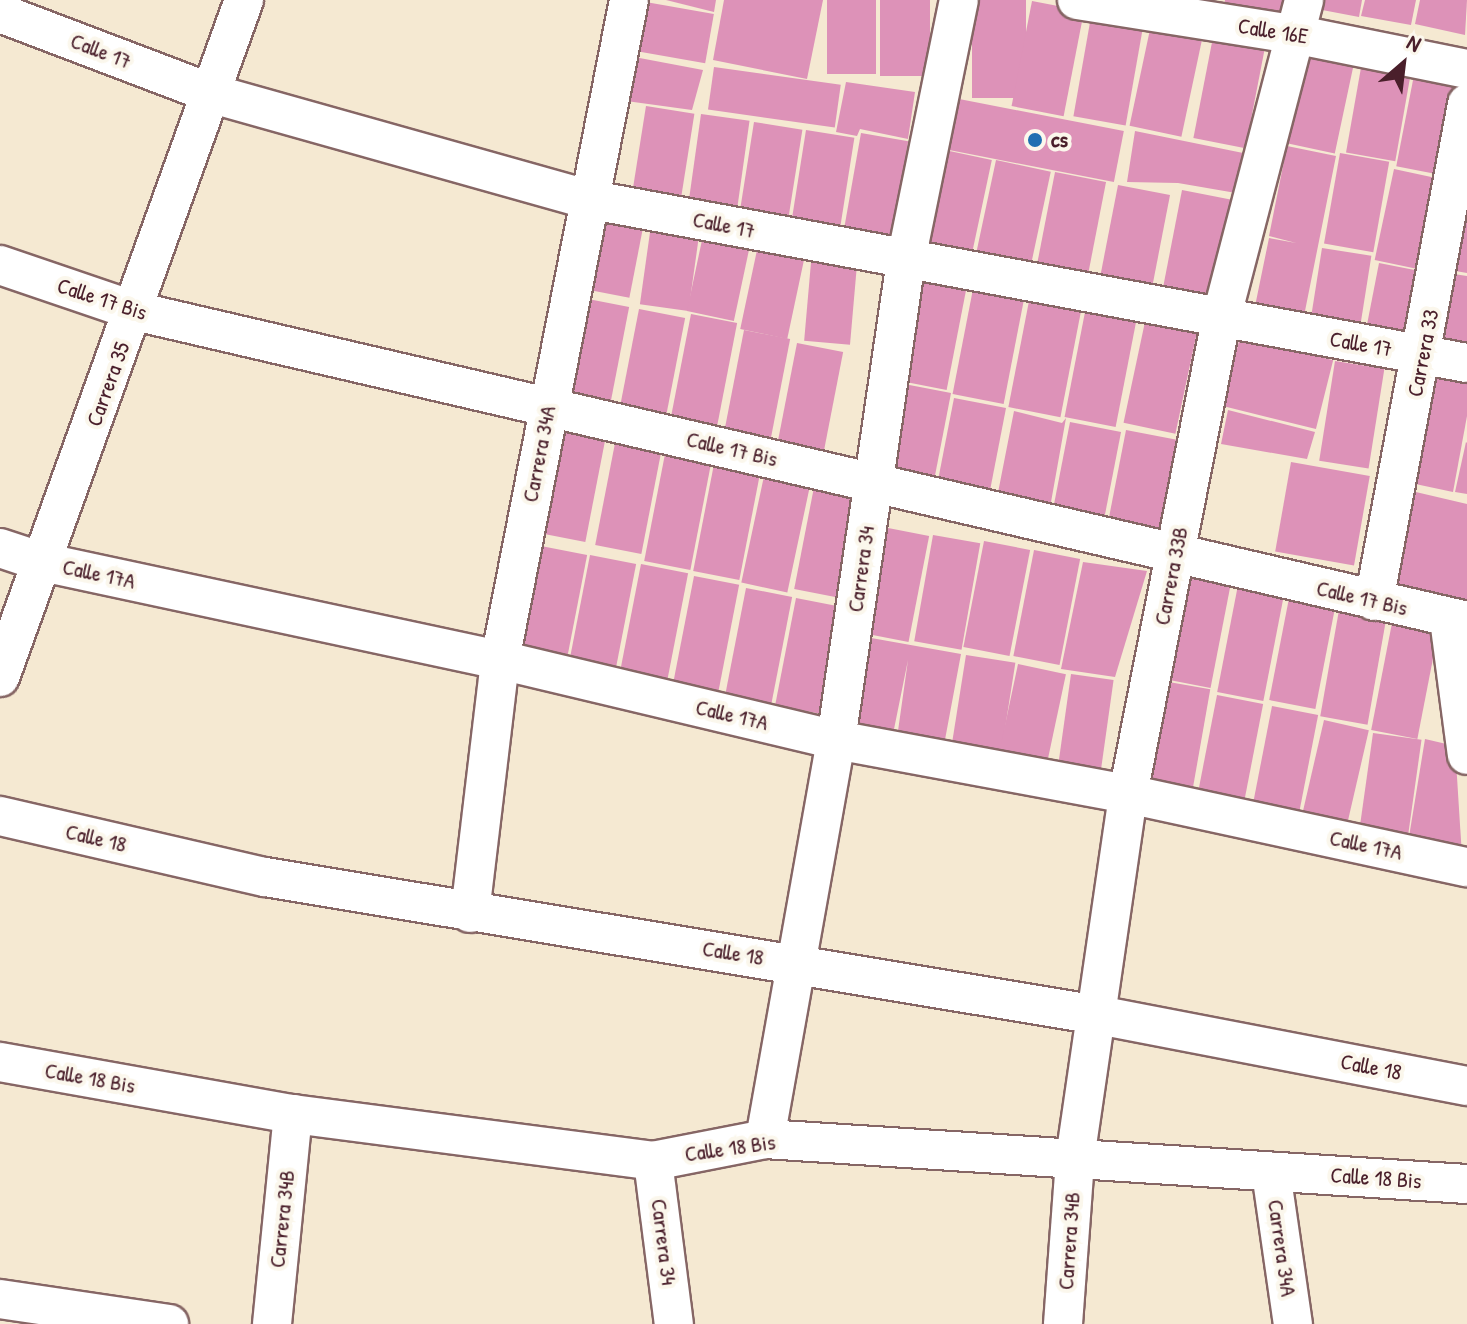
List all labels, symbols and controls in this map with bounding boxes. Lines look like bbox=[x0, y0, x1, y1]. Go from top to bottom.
street label: Calle 16E bbox=[1236, 12, 1310, 50]
north arrow bbox=[1363, 24, 1443, 104]
street label: Calle 17 bbox=[67, 27, 135, 75]
text: N bbox=[1402, 27, 1426, 59]
place label: cs bbox=[1051, 127, 1068, 153]
marker: cs bbox=[1026, 131, 1044, 149]
street label: Calle 17 bbox=[691, 206, 757, 244]
street label: Calle 17 Bis bbox=[54, 272, 150, 326]
street label: Carrera 33 bbox=[1402, 307, 1444, 399]
street label: Calle 17 bbox=[1328, 326, 1394, 362]
street label: Carrera 35 bbox=[81, 338, 135, 430]
street label: Carrera 34A bbox=[517, 404, 561, 504]
street label: Calle 17 Bis bbox=[684, 426, 780, 472]
street label: Carrera 34 bbox=[842, 524, 880, 614]
street label: Carrera 33B bbox=[1149, 525, 1193, 627]
street label: Calle 17A bbox=[60, 553, 138, 595]
street label: Calle 17 Bis bbox=[1314, 575, 1410, 621]
street label: Calle 17A bbox=[693, 694, 771, 736]
street label: Calle 18 bbox=[63, 818, 129, 858]
street label: Calle 17A bbox=[1327, 824, 1405, 866]
street label: Calle 18 bbox=[701, 935, 765, 971]
street label: Calle 18 bbox=[1338, 1048, 1404, 1086]
street label: Calle 18 Bis bbox=[43, 1057, 137, 1099]
street label: Calle 18 Bis bbox=[683, 1129, 777, 1167]
street label: Calle 18 Bis bbox=[1330, 1162, 1422, 1194]
street label: Carrera 34B bbox=[264, 1169, 300, 1269]
street label: Carrera 34B bbox=[1052, 1191, 1086, 1291]
street label: Carrera 34 bbox=[646, 1197, 682, 1287]
street label: Carrera 34A bbox=[1262, 1198, 1302, 1298]

